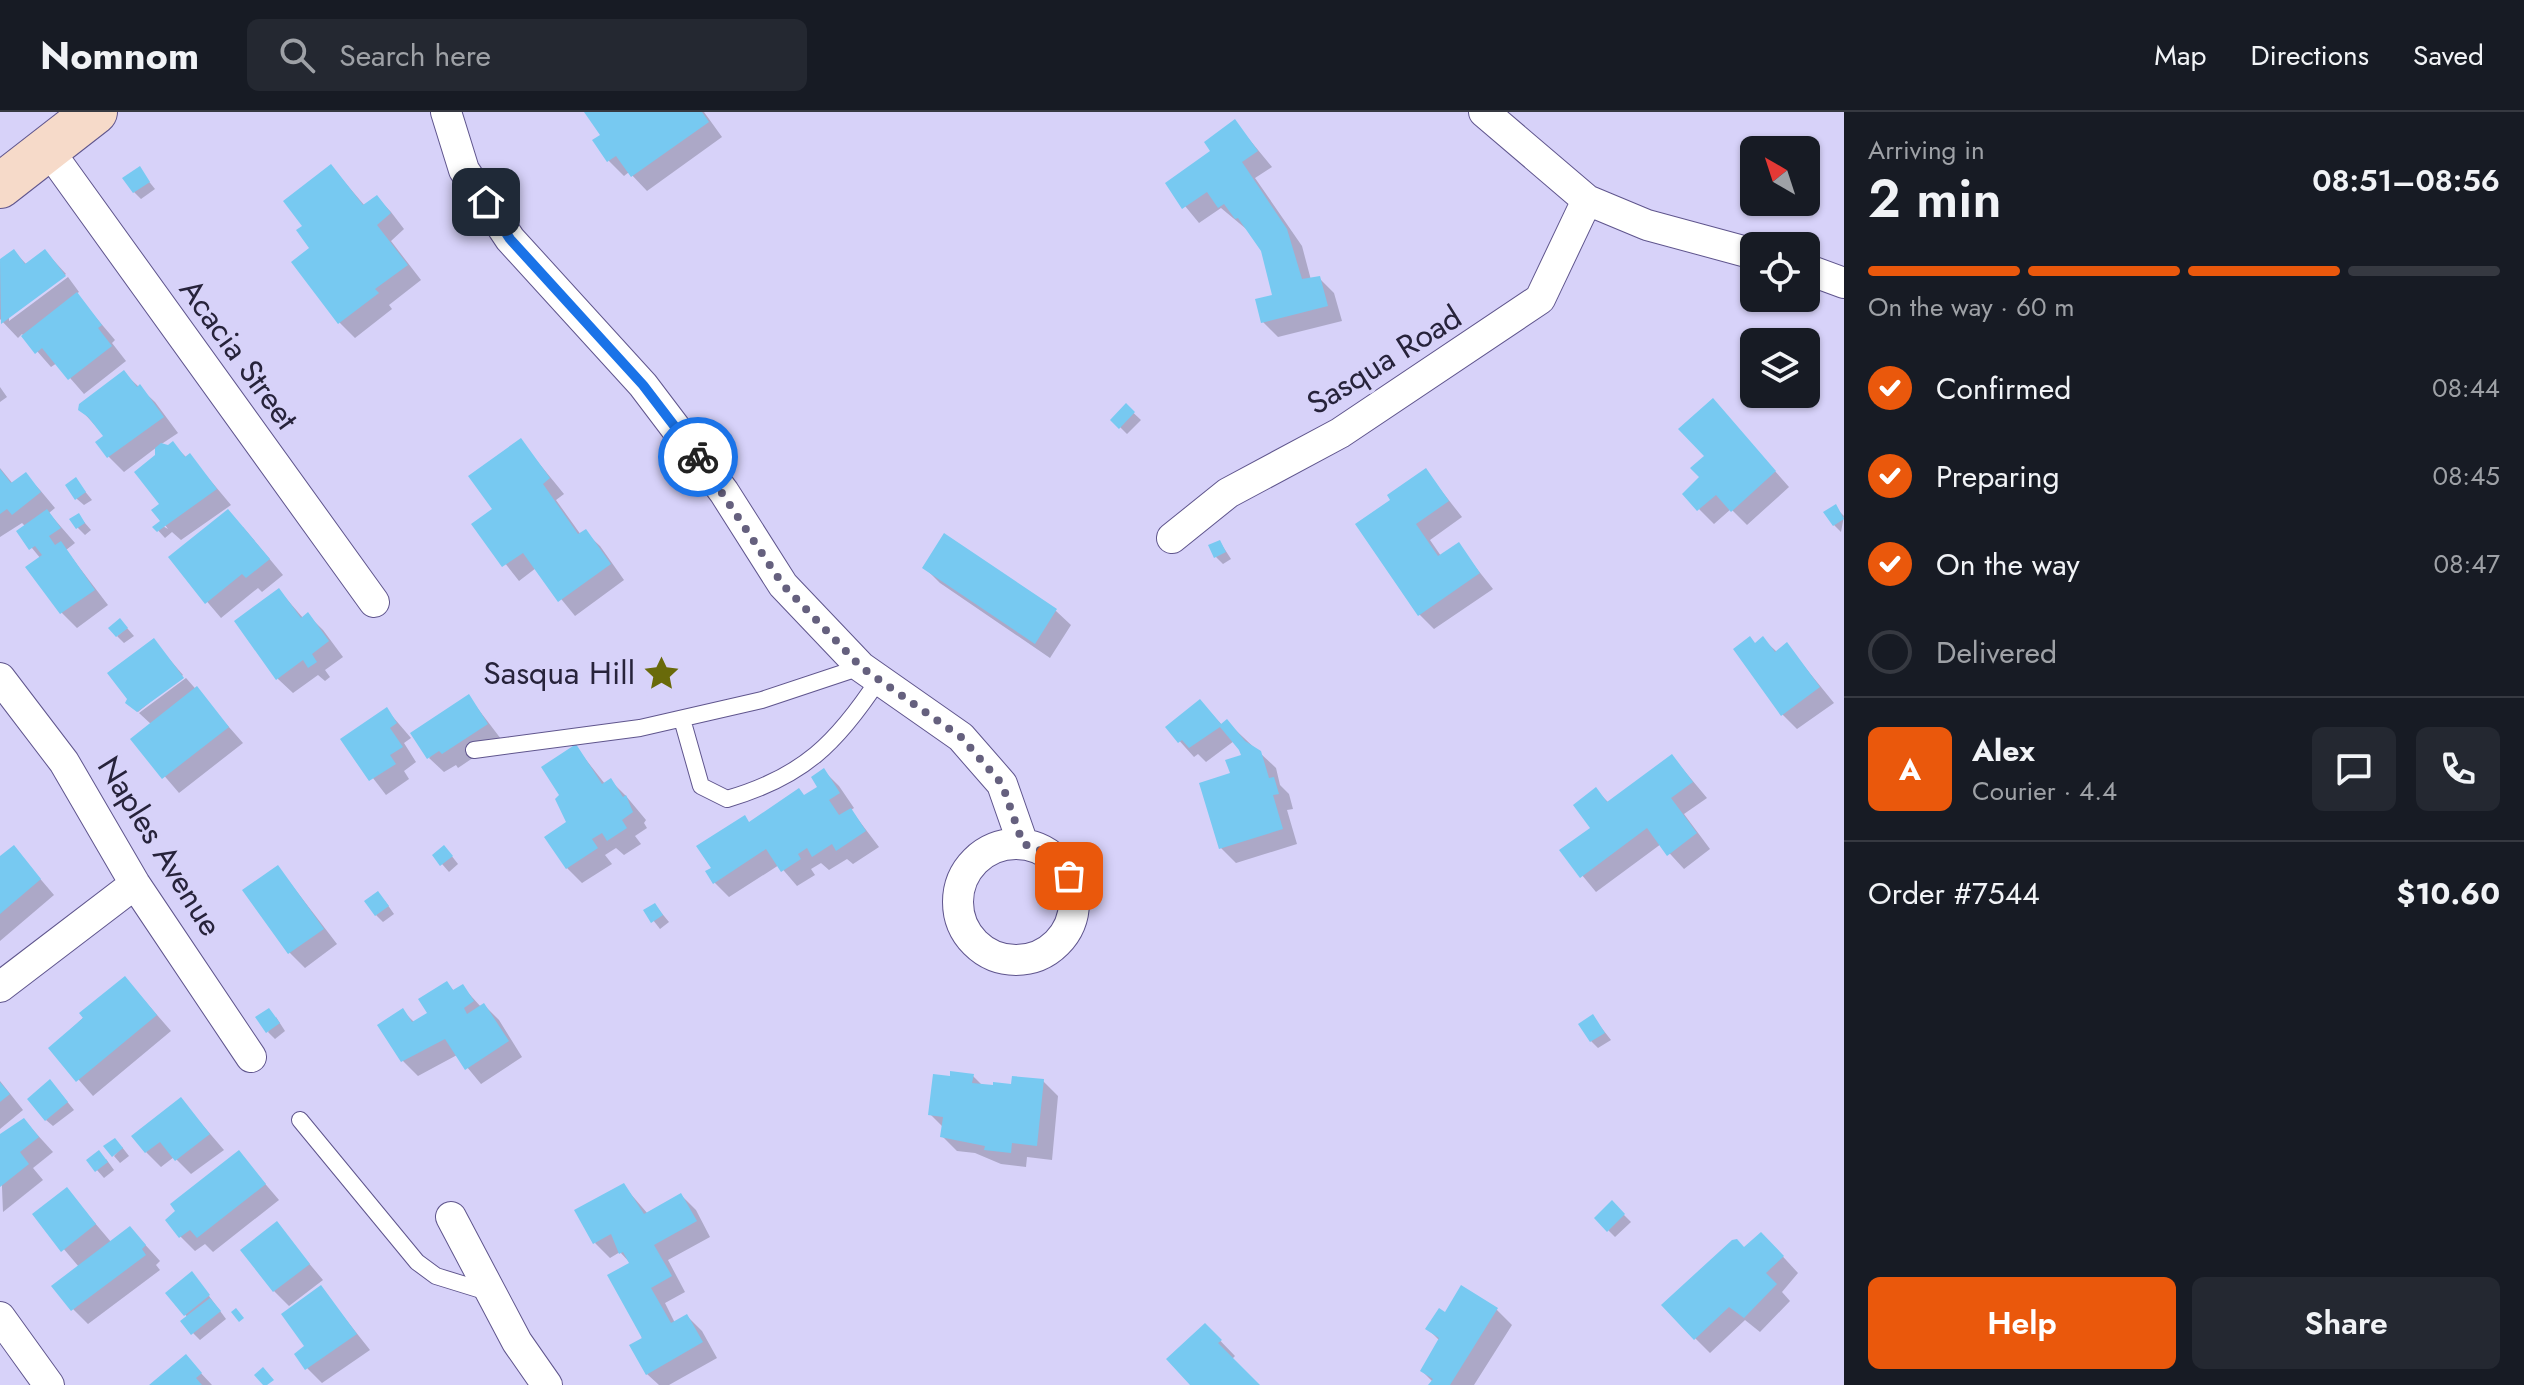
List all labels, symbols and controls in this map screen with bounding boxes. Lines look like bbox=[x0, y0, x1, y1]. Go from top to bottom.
search box bbox=[247, 19, 807, 91]
text: Nomnom bbox=[40, 28, 199, 83]
icon: search bbox=[275, 33, 319, 77]
text: Search here bbox=[339, 34, 491, 77]
text: Map bbox=[2154, 35, 2206, 76]
text: Directions bbox=[2250, 35, 2369, 76]
text: Saved bbox=[2413, 35, 2484, 76]
text: Arriving in bbox=[1868, 131, 1985, 169]
north arrow bbox=[1740, 136, 1820, 216]
map controls bbox=[1740, 136, 1820, 408]
text: 08:51–08:56 bbox=[2312, 159, 2500, 202]
text: 2 min bbox=[1868, 161, 2001, 237]
pin bbox=[452, 168, 520, 236]
icon: home bbox=[464, 180, 508, 224]
button: locate bbox=[1740, 232, 1820, 312]
street label: Acacia Street bbox=[168, 269, 310, 439]
text: On the way · 60 m bbox=[1868, 288, 2075, 326]
street label: Sasqua Road bbox=[1298, 294, 1470, 426]
button: layers bbox=[1740, 328, 1820, 408]
icon: check bbox=[1868, 366, 1912, 410]
text: Confirmed bbox=[1936, 367, 2071, 410]
text: 08:44 bbox=[2432, 369, 2500, 407]
courier bbox=[658, 417, 738, 497]
icon: bike bbox=[676, 435, 720, 479]
icon: check bbox=[1868, 454, 1912, 498]
text: Preparing bbox=[1936, 455, 2060, 498]
text: 08:45 bbox=[2433, 457, 2500, 495]
icon: check bbox=[1868, 542, 1912, 586]
text: On the way bbox=[1936, 543, 2080, 586]
text: 08:47 bbox=[2434, 545, 2500, 583]
text: Delivered bbox=[1936, 631, 2057, 674]
place label: Sasqua Hill bbox=[483, 650, 635, 696]
place icon: Sasqua Hill bbox=[642, 654, 680, 692]
button: chat bbox=[2312, 727, 2396, 811]
button: phone bbox=[2416, 727, 2500, 811]
text: Alex bbox=[1972, 729, 2035, 772]
street label: Naples Avenue bbox=[86, 747, 234, 945]
text: A bbox=[1899, 748, 1921, 791]
text: Courier · 4.4 bbox=[1972, 772, 2117, 810]
pin bbox=[1035, 842, 1103, 910]
icon: bag bbox=[1047, 854, 1091, 898]
text: Order #7544 bbox=[1868, 872, 2040, 915]
text: $10.60 bbox=[2397, 872, 2500, 915]
button: Help bbox=[1868, 1277, 2176, 1369]
button: Share bbox=[2192, 1277, 2500, 1369]

